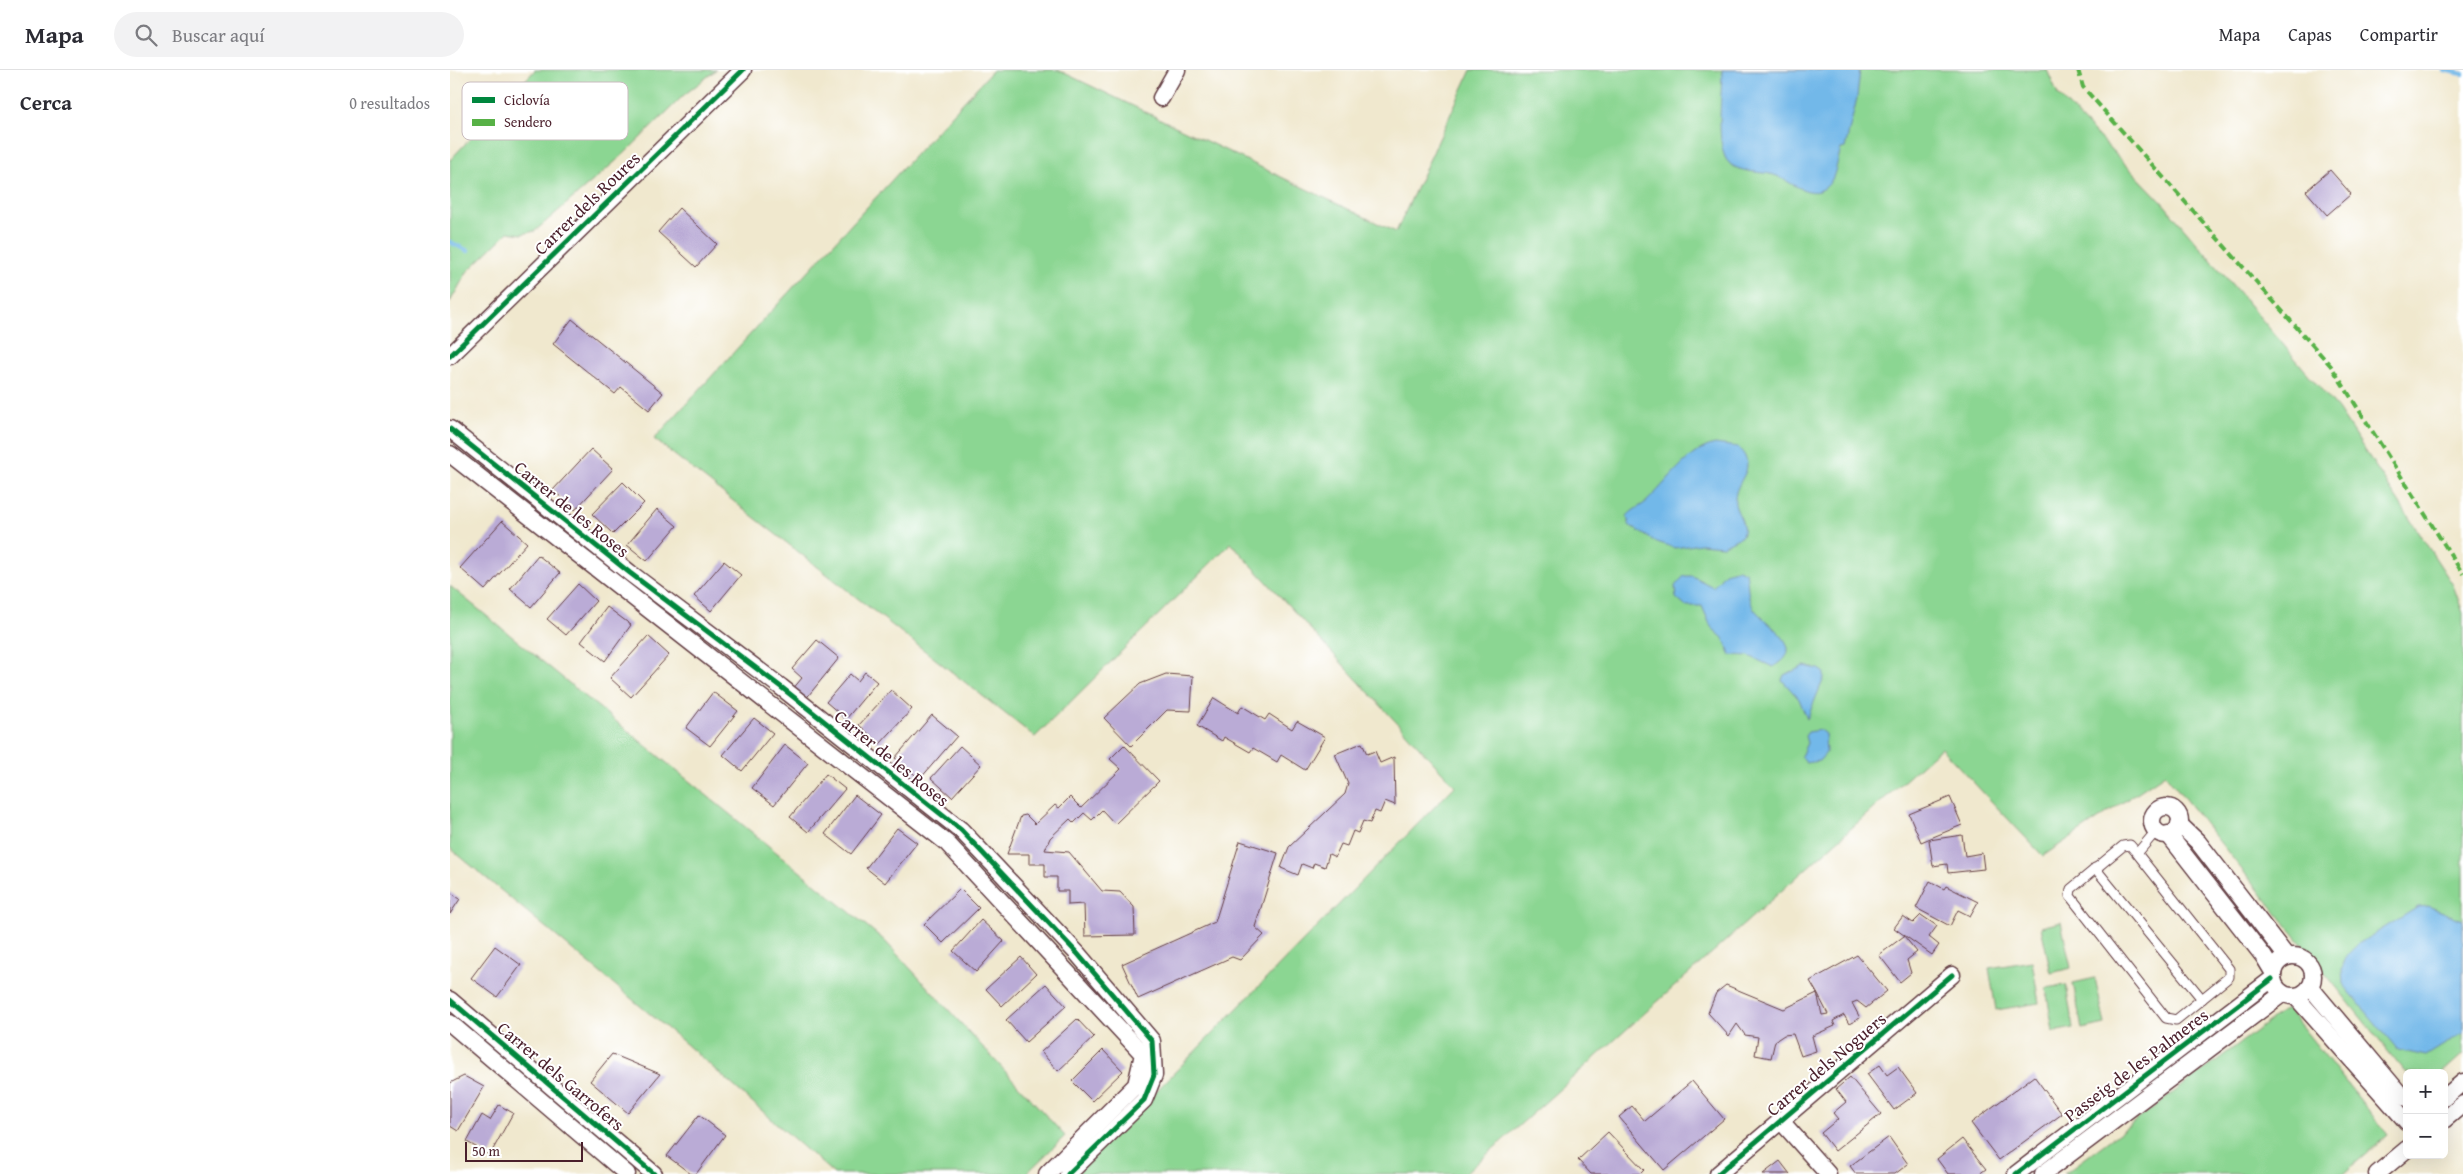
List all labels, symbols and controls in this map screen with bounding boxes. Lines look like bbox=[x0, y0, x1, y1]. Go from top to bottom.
search box bbox=[114, 12, 464, 57]
text: Mapa bbox=[25, 17, 84, 52]
icon: search bbox=[132, 21, 160, 49]
text: Buscar aquí bbox=[172, 21, 265, 49]
text: Mapa bbox=[2219, 21, 2260, 48]
text: Capas bbox=[2288, 21, 2332, 48]
text: Compartir bbox=[2360, 21, 2438, 48]
legend bbox=[462, 82, 628, 140]
text: Cerca bbox=[20, 87, 72, 118]
text: Ciclovía bbox=[504, 90, 550, 110]
text: 0 resultados bbox=[349, 91, 430, 115]
text: Sendero bbox=[504, 112, 552, 132]
street label: Carrer dels Roures bbox=[528, 145, 646, 261]
street label: Carrer de les Roses bbox=[508, 454, 636, 564]
street label: Carrer de les Roses bbox=[828, 703, 956, 813]
street label: Passeig de les Palmeres bbox=[2058, 1002, 2214, 1128]
street label: Carrer dels Noguers bbox=[1760, 1006, 1892, 1122]
street label: Carrer dels Garrofers bbox=[492, 1015, 630, 1137]
map controls bbox=[2403, 1069, 2448, 1159]
button: + bbox=[2403, 1069, 2448, 1114]
button: − bbox=[2403, 1114, 2448, 1159]
scale bar bbox=[465, 1139, 582, 1162]
text: 50 m bbox=[472, 1141, 500, 1161]

